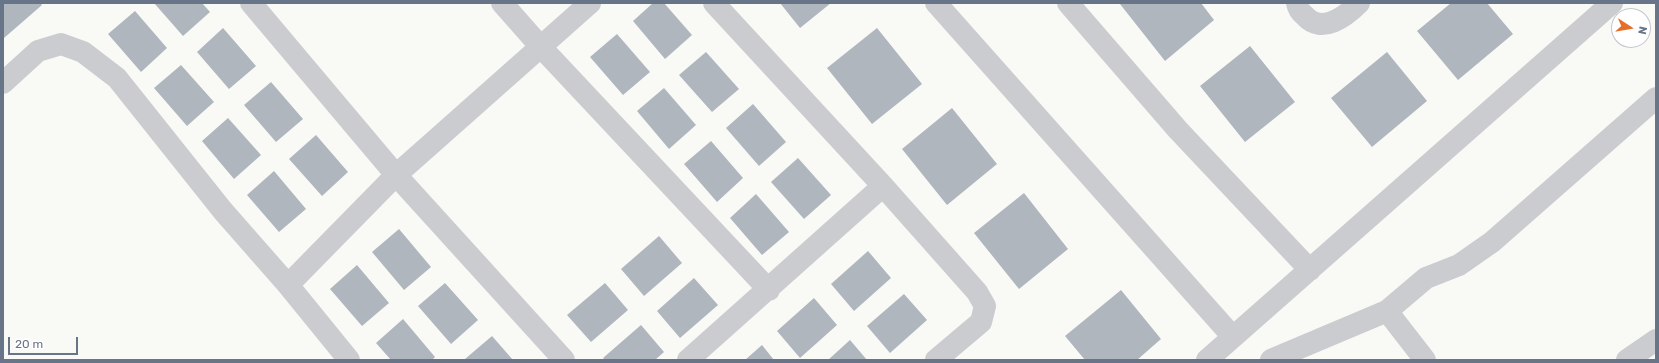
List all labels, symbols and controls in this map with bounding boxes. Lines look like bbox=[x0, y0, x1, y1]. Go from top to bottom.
north arrow bbox=[1611, 8, 1651, 48]
text: N bbox=[1635, 25, 1649, 36]
scale bar bbox=[10, 329, 80, 355]
text: 20 m bbox=[15, 337, 43, 351]

